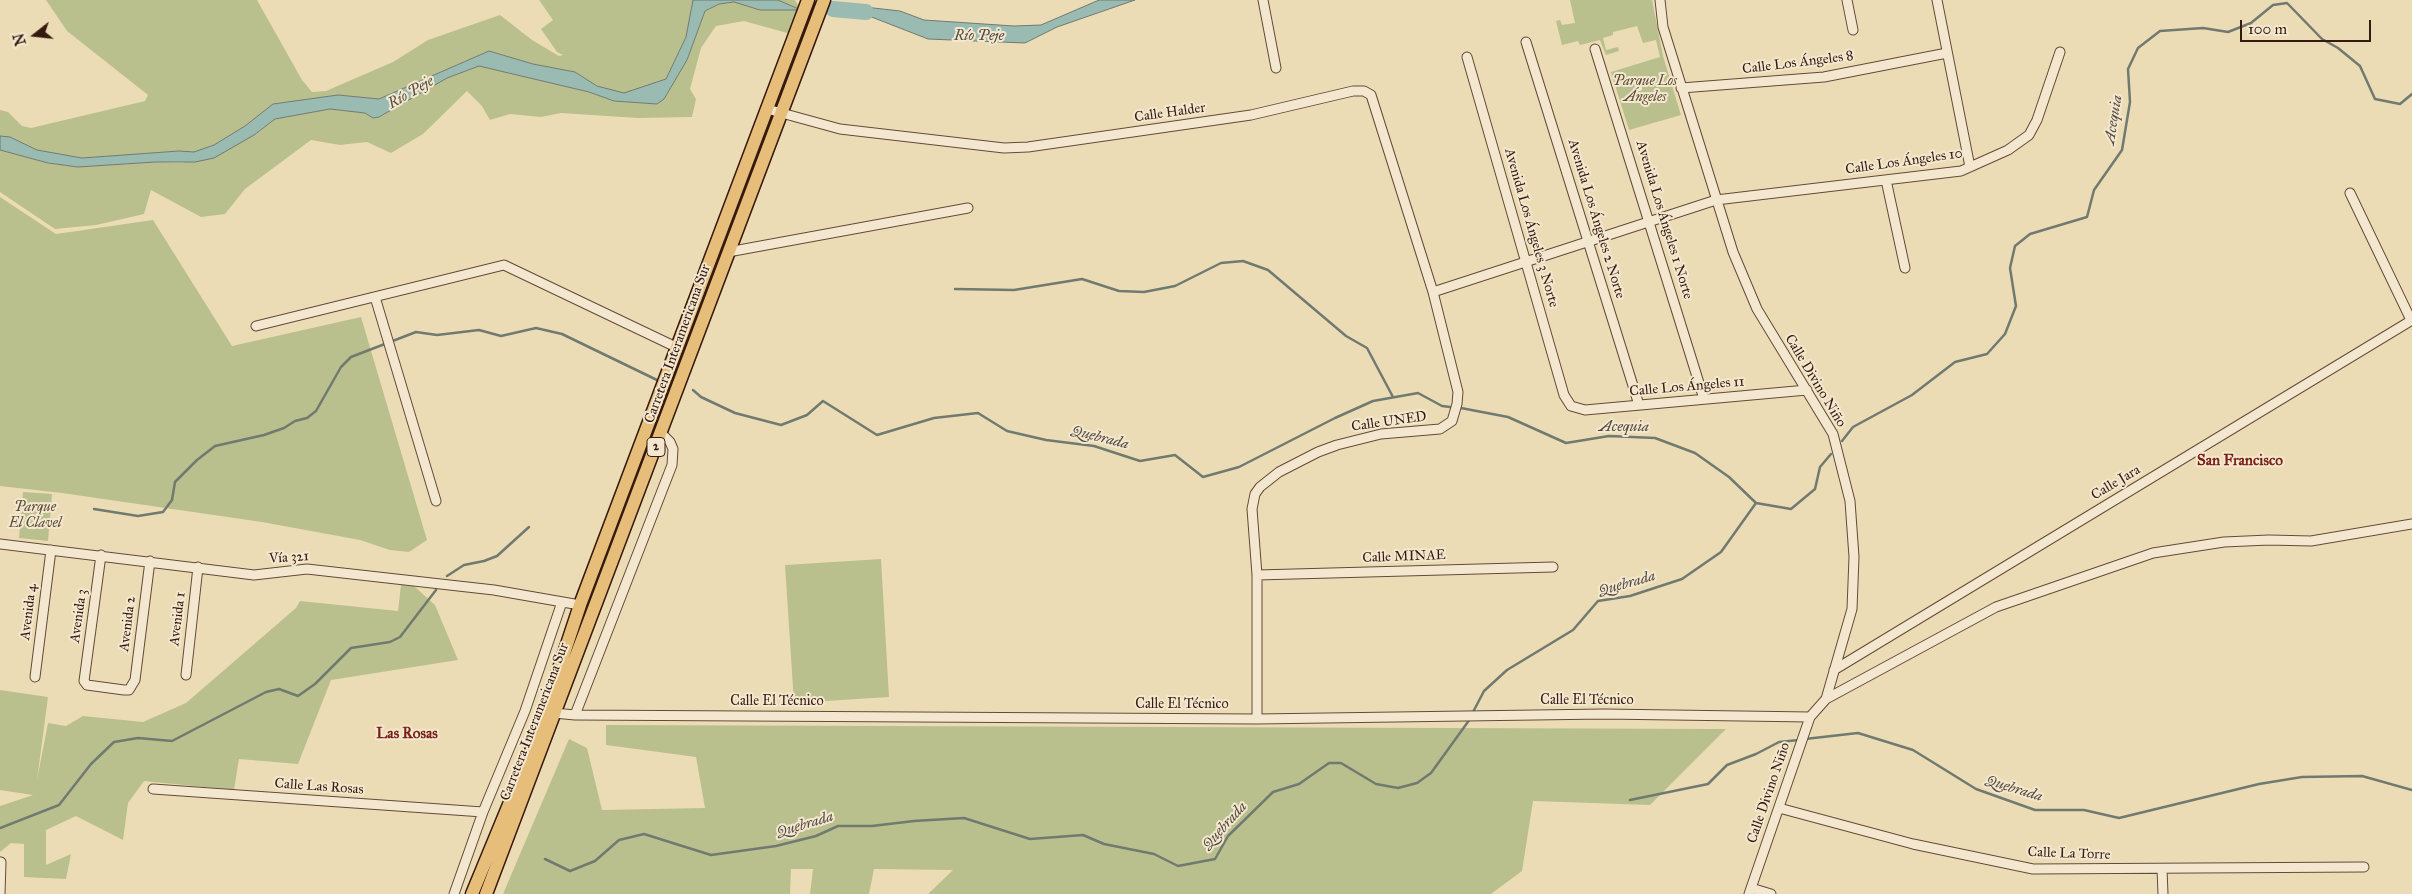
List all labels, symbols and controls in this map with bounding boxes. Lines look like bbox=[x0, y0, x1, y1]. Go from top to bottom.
north arrow bbox=[10, 10, 60, 60]
scale bar bbox=[2242, 10, 2373, 42]
text: 100 m bbox=[2248, 20, 2287, 38]
water label: Río Peje bbox=[954, 27, 1004, 45]
text: N bbox=[10, 31, 30, 47]
street label: Calle Los Ángeles 8 bbox=[1741, 48, 1855, 78]
water label: Río Peje bbox=[385, 73, 437, 113]
park label: Parque Los Ángeles bbox=[1613, 74, 1677, 106]
water label: Acequia bbox=[2101, 94, 2127, 146]
street label: Calle Halder bbox=[1133, 100, 1207, 126]
street label: Avenida Los Ángeles 2 Norte bbox=[1564, 137, 1628, 301]
street label: Avenida Los Ángeles 1 Norte bbox=[1632, 139, 1696, 301]
street label: Calle Los Ángeles 10 bbox=[1844, 145, 1964, 179]
street label: Avenida Los Ángeles 3 Norte bbox=[1500, 147, 1562, 309]
street label: Carretera Interamericana Sur bbox=[641, 262, 715, 426]
street label: Calle Divino Niño bbox=[1781, 332, 1849, 430]
street label: Calle Los Ángeles 11 bbox=[1629, 374, 1745, 400]
street label: Calle UNED bbox=[1350, 408, 1428, 436]
water label: Acequia bbox=[1599, 418, 1649, 436]
water label: Quebrada bbox=[1070, 422, 1130, 454]
road number: 2 bbox=[647, 438, 665, 457]
district label: San Francisco bbox=[2197, 452, 2283, 470]
street label: Calle Jara bbox=[2088, 462, 2144, 504]
park label: Parque El Clavel bbox=[9, 500, 61, 532]
street label: Calle MINAE bbox=[1362, 547, 1446, 567]
street label: Vía 321 bbox=[268, 548, 310, 568]
water label: Quebrada bbox=[1596, 567, 1658, 601]
street label: Avenida 4 bbox=[17, 583, 41, 641]
street label: Avenida 3 bbox=[67, 588, 91, 644]
street label: Avenida 1 bbox=[166, 591, 190, 647]
street label: Avenida 2 bbox=[116, 595, 140, 653]
street label: Carretera Interamericana Sur bbox=[497, 641, 573, 803]
street label: Calle El Técnico bbox=[1540, 693, 1634, 709]
street label: Calle El Técnico bbox=[730, 694, 824, 710]
street label: Calle El Técnico bbox=[1135, 697, 1229, 713]
district label: Las Rosas bbox=[376, 725, 438, 743]
street label: Calle Divino Niño bbox=[1744, 740, 1794, 846]
water label: Quebrada bbox=[1983, 772, 2045, 806]
street label: Calle Las Rosas bbox=[274, 776, 364, 798]
water label: Quebrada bbox=[1199, 798, 1251, 854]
water label: Quebrada bbox=[774, 808, 836, 842]
street label: Calle La Torre bbox=[2027, 844, 2111, 864]

